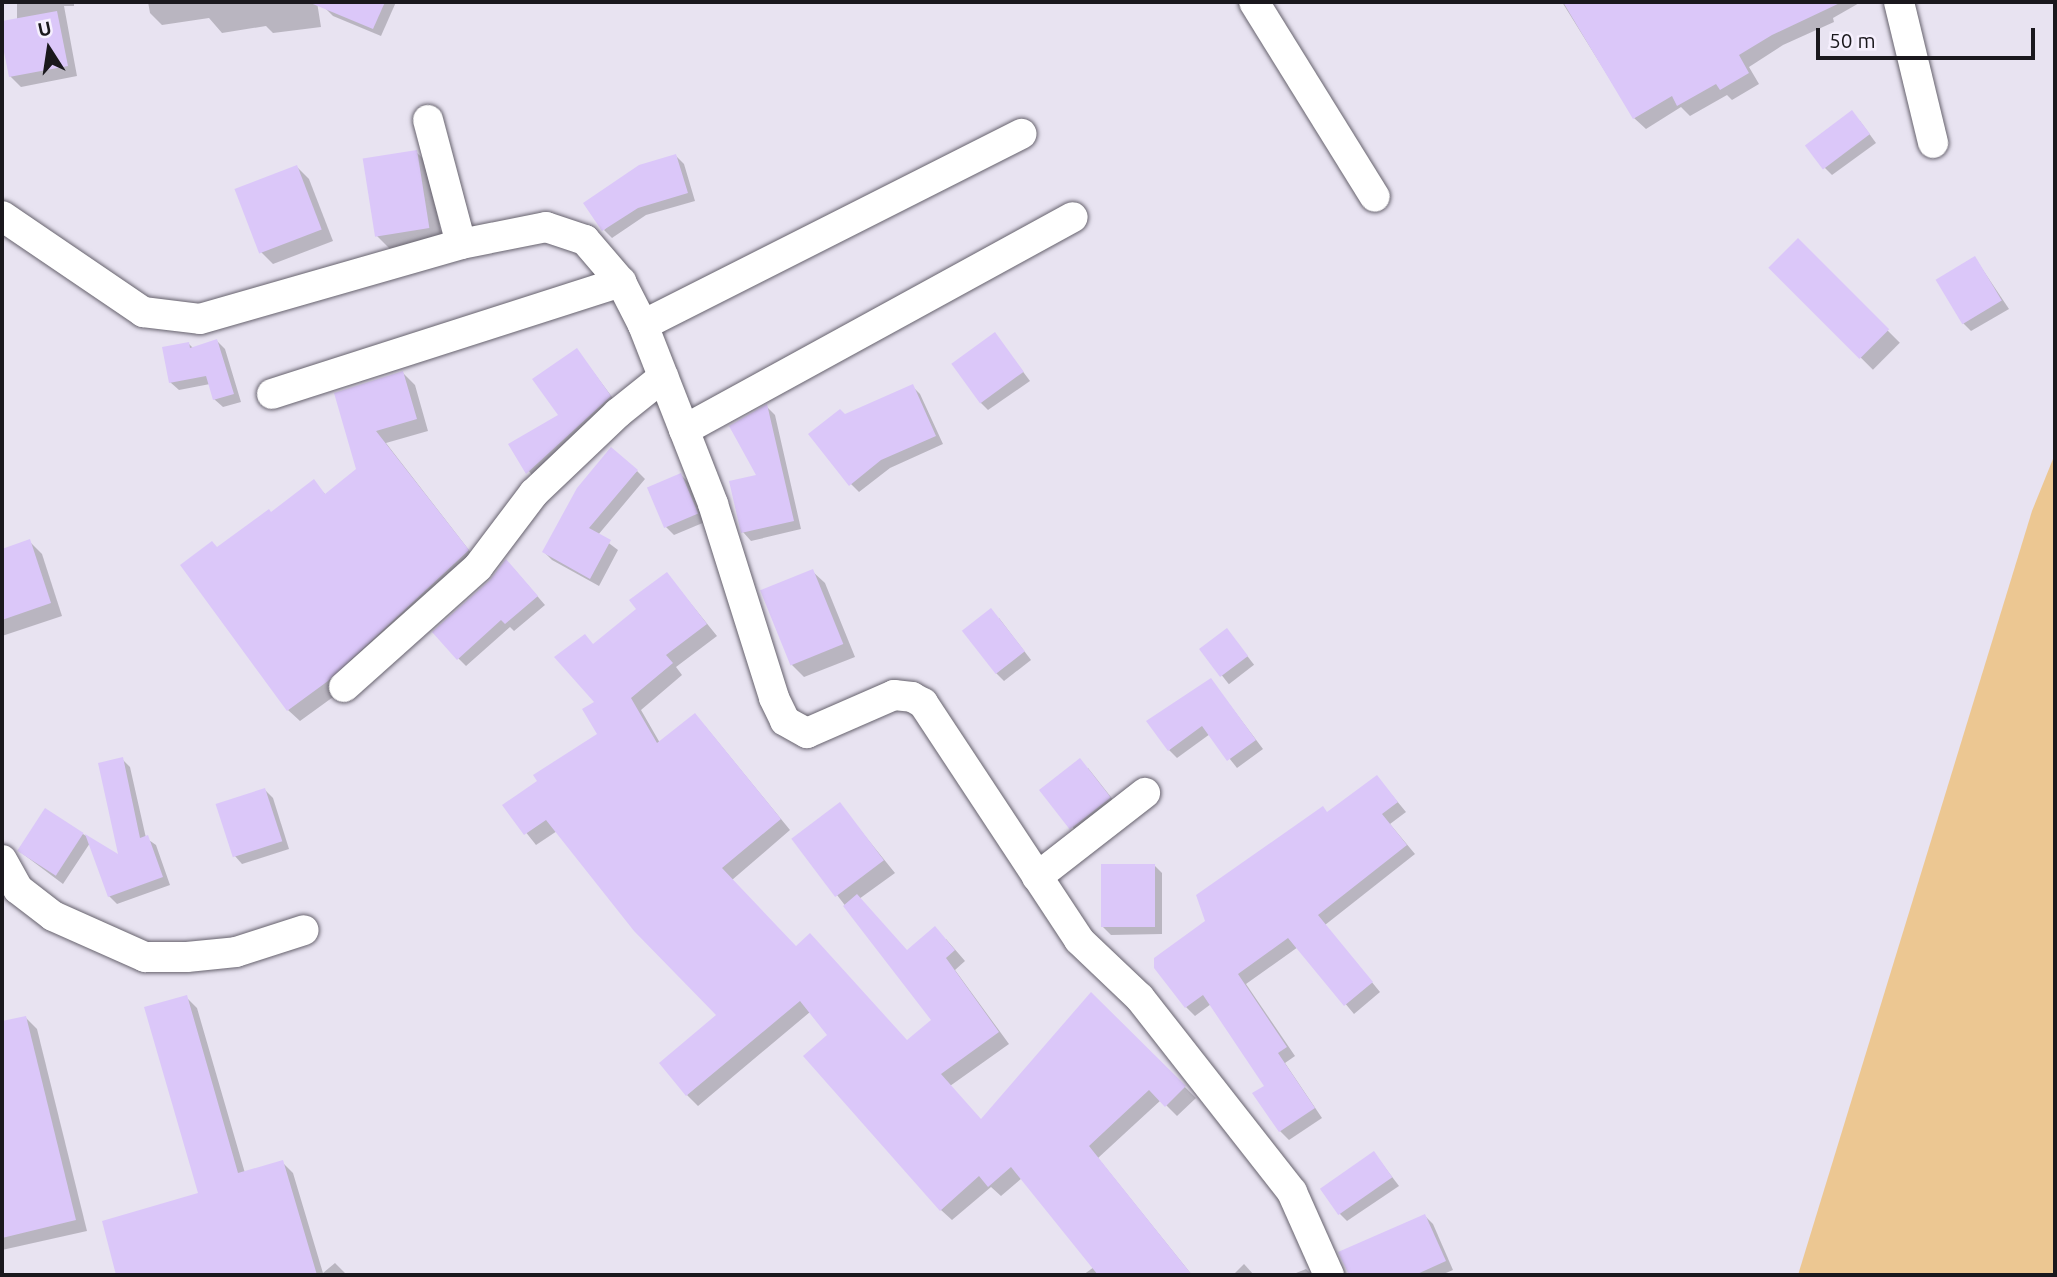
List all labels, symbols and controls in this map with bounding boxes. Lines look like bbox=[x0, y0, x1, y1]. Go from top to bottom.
north arrow bbox=[14, 14, 84, 84]
scale bar bbox=[1819, 14, 2038, 58]
text: U bbox=[36, 16, 53, 41]
text: 50 m bbox=[1829, 28, 1876, 52]

